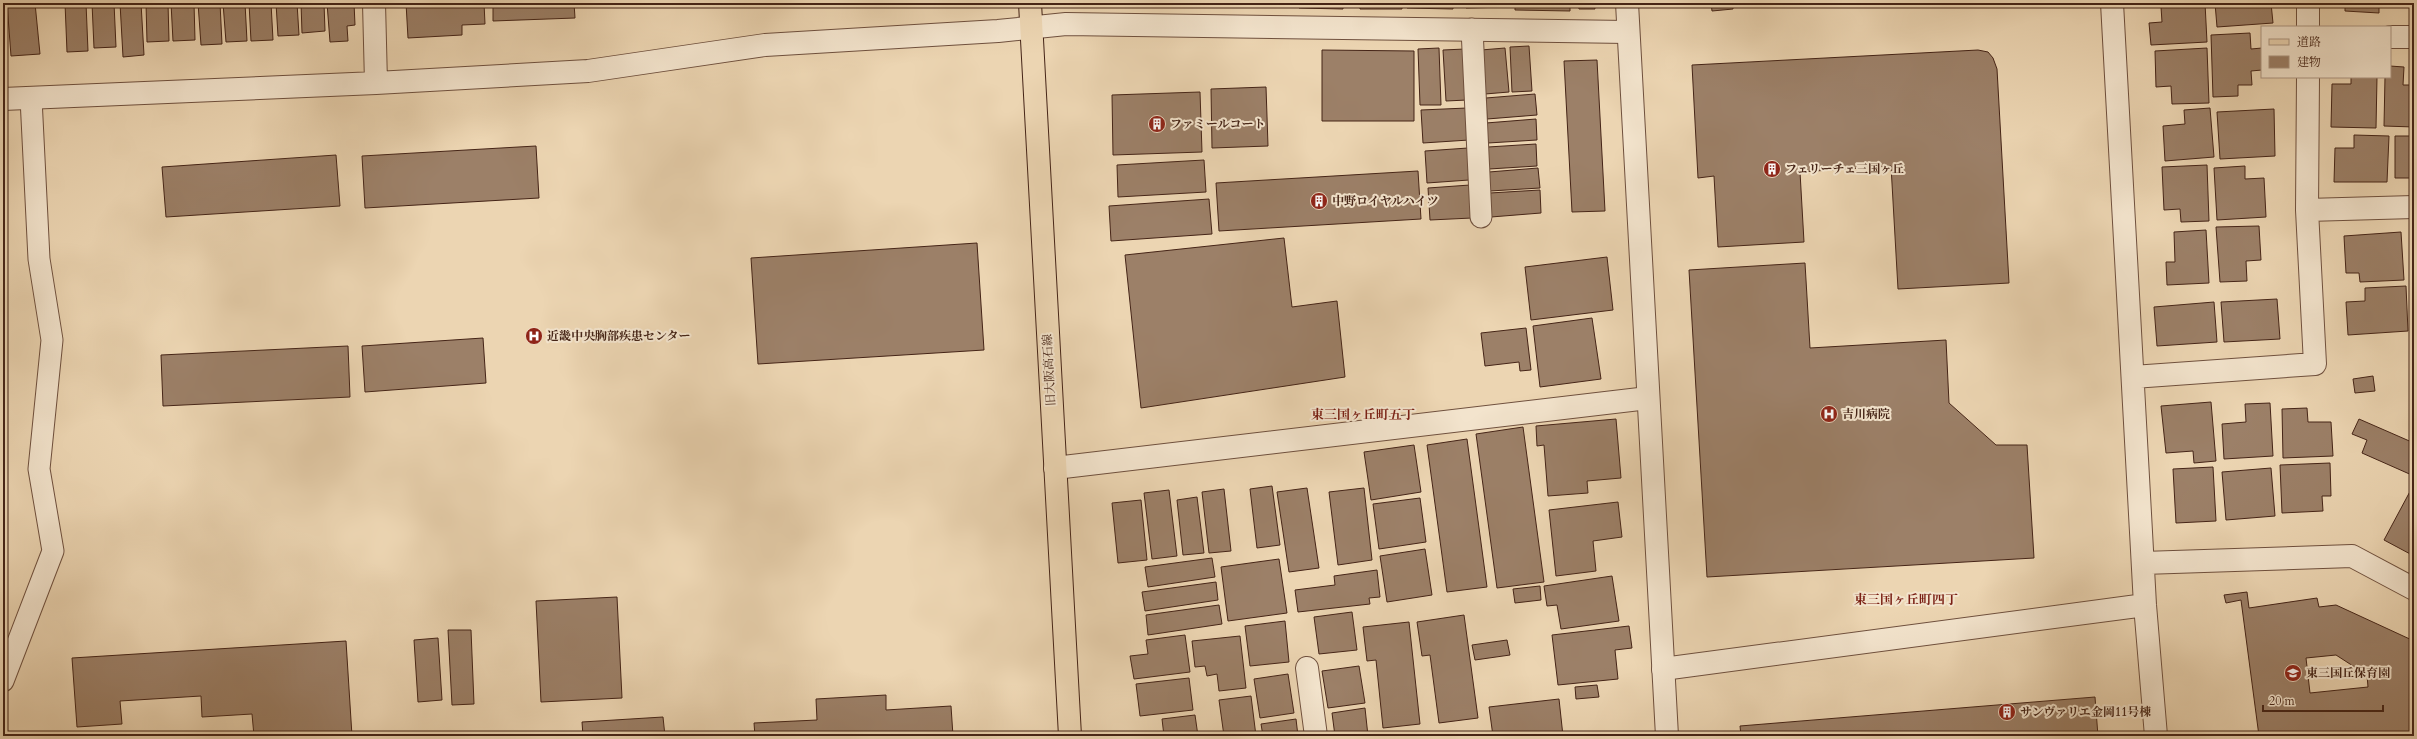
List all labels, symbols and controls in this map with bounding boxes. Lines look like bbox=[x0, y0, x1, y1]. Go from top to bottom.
legend bbox=[2261, 26, 2391, 78]
text: 道路 bbox=[2297, 34, 2321, 50]
text: 建物 bbox=[2297, 54, 2321, 70]
building icon: ファミールコート bbox=[1147, 114, 1167, 134]
place label: ファミールコート bbox=[1170, 116, 1266, 132]
building icon: フェリーチェ三国ヶ丘 bbox=[1762, 159, 1782, 179]
place label: フェリーチェ三国ヶ丘 bbox=[1785, 161, 1904, 177]
building icon: 中野ロイヤルハイツ bbox=[1309, 191, 1329, 211]
place label: 中野ロイヤルハイツ bbox=[1332, 193, 1439, 209]
hospital icon: 近畿中央胸部疾患センター bbox=[524, 326, 544, 346]
place label: 近畿中央胸部疾患センター bbox=[547, 328, 691, 344]
street label: 旧大阪高石線 bbox=[1039, 334, 1059, 406]
hospital icon: 吉川病院 bbox=[1819, 404, 1839, 424]
district label: 東三国ヶ丘町五丁 bbox=[1311, 406, 1415, 424]
place label: 吉川病院 bbox=[1842, 406, 1890, 422]
district label: 東三国ヶ丘町四丁 bbox=[1854, 591, 1958, 609]
school or university icon: 東三国丘保育園 bbox=[2283, 663, 2303, 683]
place label: 東三国丘保育園 bbox=[2306, 665, 2390, 681]
scale bar bbox=[2263, 687, 2383, 713]
text: 20 m bbox=[2269, 693, 2296, 709]
building icon: サンヴァリエ金岡11号棟 bbox=[1997, 702, 2017, 722]
place label: サンヴァリエ金岡11号棟 bbox=[2020, 704, 2151, 720]

